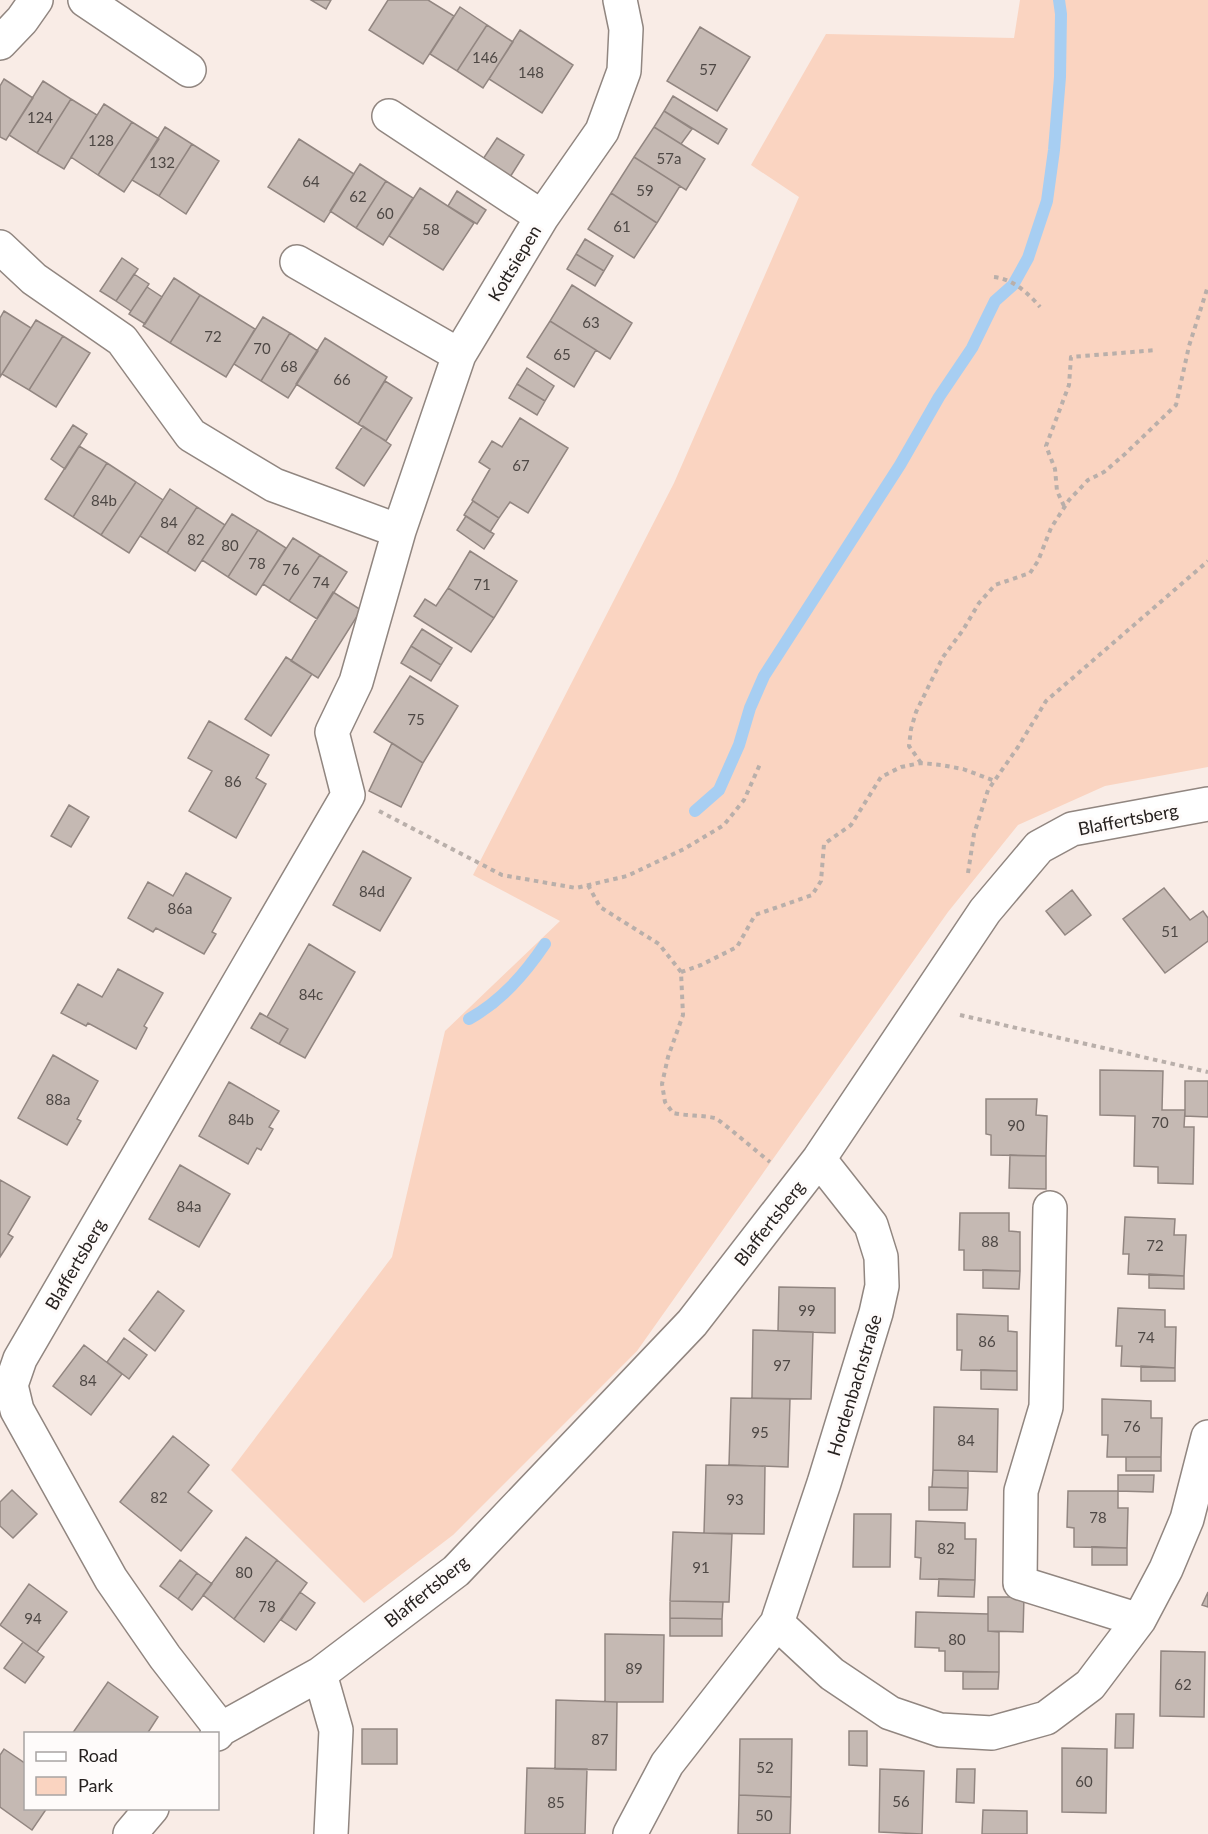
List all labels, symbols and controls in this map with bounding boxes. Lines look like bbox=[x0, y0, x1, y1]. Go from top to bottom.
house number: 146 bbox=[472, 48, 498, 66]
house number: 57 bbox=[699, 60, 717, 78]
house number: 148 bbox=[518, 63, 544, 81]
house number: 124 bbox=[27, 108, 53, 126]
house number: 128 bbox=[88, 131, 114, 149]
house number: 57a bbox=[657, 149, 681, 167]
house number: 132 bbox=[149, 153, 175, 171]
house number: 64 bbox=[302, 172, 320, 190]
house number: 59 bbox=[636, 181, 654, 199]
house number: 62 bbox=[349, 187, 367, 205]
house number: 60 bbox=[376, 204, 394, 222]
house number: 61 bbox=[613, 217, 631, 235]
house number: 58 bbox=[422, 220, 440, 238]
street label: Kottsiepen bbox=[483, 221, 545, 305]
house number: 63 bbox=[582, 313, 600, 331]
house number: 72 bbox=[204, 327, 222, 345]
house number: 70 bbox=[253, 339, 271, 357]
house number: 65 bbox=[553, 345, 571, 363]
house number: 68 bbox=[280, 357, 298, 375]
house number: 66 bbox=[333, 370, 351, 388]
house number: 67 bbox=[512, 456, 530, 474]
house number: 84b bbox=[91, 491, 117, 509]
house number: 84 bbox=[160, 513, 178, 531]
house number: 82 bbox=[187, 530, 205, 548]
house number: 80 bbox=[221, 536, 239, 554]
house number: 78 bbox=[248, 554, 266, 572]
house number: 76 bbox=[282, 560, 300, 578]
house number: 74 bbox=[312, 573, 330, 591]
house number: 71 bbox=[473, 575, 491, 593]
house number: 75 bbox=[407, 710, 425, 728]
house number: 86 bbox=[224, 772, 242, 790]
street label: Blaffertsberg bbox=[1076, 798, 1180, 840]
house number: 84d bbox=[359, 882, 385, 900]
house number: 86a bbox=[168, 899, 192, 917]
house number: 51 bbox=[1161, 922, 1179, 940]
house number: 84c bbox=[299, 985, 323, 1003]
house number: 88a bbox=[46, 1090, 70, 1108]
house number: 84b bbox=[228, 1110, 254, 1128]
house number: 70 bbox=[1151, 1113, 1169, 1131]
house number: 90 bbox=[1007, 1116, 1025, 1134]
street label: Blaffertsberg bbox=[729, 1176, 809, 1270]
house number: 84a bbox=[177, 1197, 201, 1215]
street label: Blaffertsberg bbox=[40, 1214, 110, 1314]
house number: 88 bbox=[981, 1232, 999, 1250]
house number: 72 bbox=[1146, 1236, 1164, 1254]
house number: 99 bbox=[798, 1301, 816, 1319]
street label: Hordenbachstraße bbox=[822, 1312, 886, 1458]
house number: 74 bbox=[1137, 1328, 1155, 1346]
house number: 86 bbox=[978, 1332, 996, 1350]
house number: 97 bbox=[773, 1356, 791, 1374]
house number: 84 bbox=[79, 1371, 97, 1389]
house number: 76 bbox=[1123, 1417, 1141, 1435]
house number: 95 bbox=[751, 1423, 769, 1441]
house number: 84 bbox=[957, 1431, 975, 1449]
house number: 82 bbox=[150, 1488, 168, 1506]
house number: 93 bbox=[726, 1490, 744, 1508]
house number: 78 bbox=[1089, 1508, 1107, 1526]
house number: 82 bbox=[937, 1539, 955, 1557]
street label: Blaffertsberg bbox=[380, 1550, 472, 1632]
house number: 91 bbox=[692, 1558, 710, 1576]
house number: 80 bbox=[235, 1563, 253, 1581]
house number: 78 bbox=[258, 1597, 276, 1615]
house number: 94 bbox=[24, 1609, 42, 1627]
house number: 80 bbox=[948, 1630, 966, 1648]
house number: 89 bbox=[625, 1659, 643, 1677]
house number: 62 bbox=[1174, 1675, 1192, 1693]
house number: 87 bbox=[591, 1730, 609, 1748]
legend bbox=[24, 1732, 219, 1810]
text: Road bbox=[78, 1744, 118, 1766]
house number: 52 bbox=[756, 1758, 774, 1776]
house number: 60 bbox=[1075, 1772, 1093, 1790]
text: Park bbox=[78, 1774, 114, 1796]
house number: 56 bbox=[892, 1792, 910, 1810]
house number: 85 bbox=[547, 1793, 565, 1811]
house number: 50 bbox=[755, 1806, 773, 1824]

